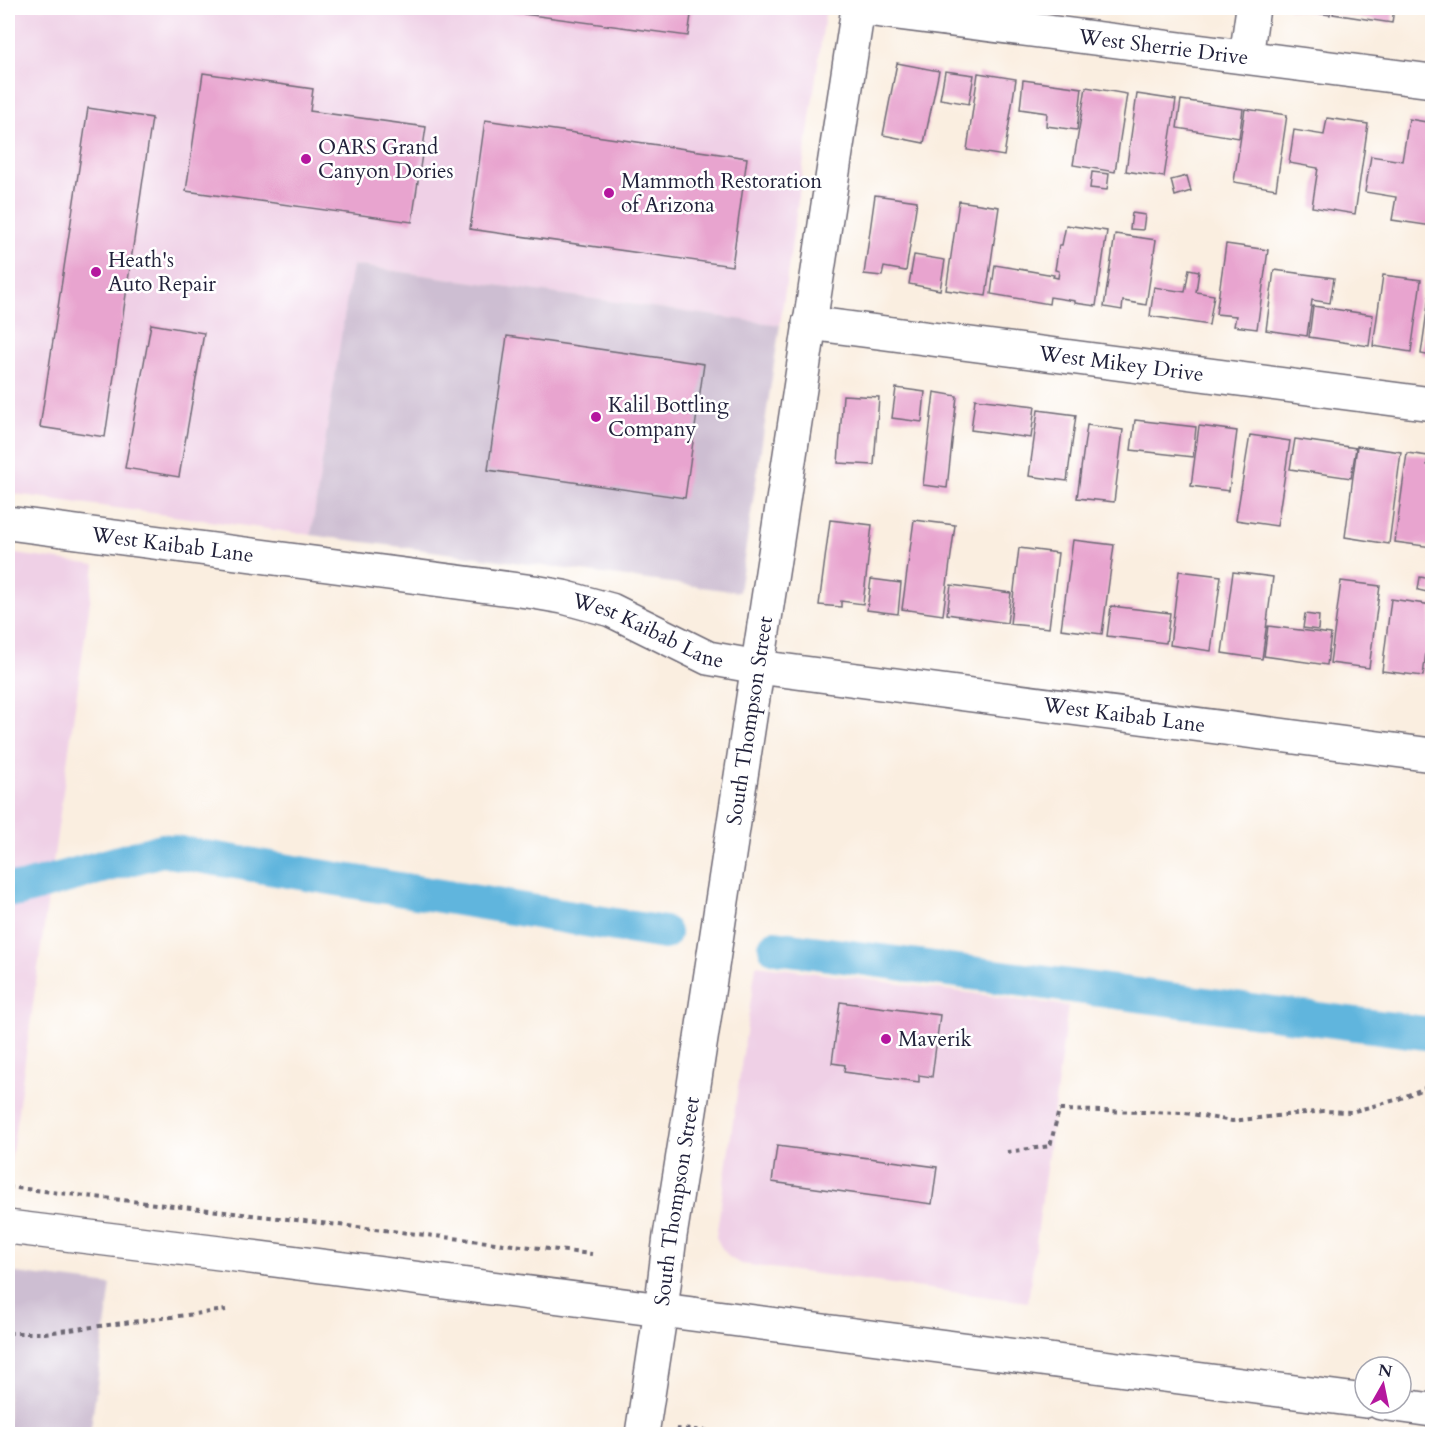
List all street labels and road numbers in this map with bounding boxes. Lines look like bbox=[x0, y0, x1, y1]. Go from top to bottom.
street label: West Sherrie Drive bbox=[1076, 22, 1250, 73]
street label: West Mikey Drive bbox=[1036, 339, 1206, 389]
street label: West Kaibab Lane bbox=[89, 520, 255, 570]
street label: West Kaibab Lane bbox=[568, 586, 726, 676]
street label: South Thompson Street bbox=[720, 614, 780, 827]
street label: West Kaibab Lane bbox=[1040, 690, 1207, 740]
street label: South Thompson Street bbox=[648, 1094, 707, 1307]

